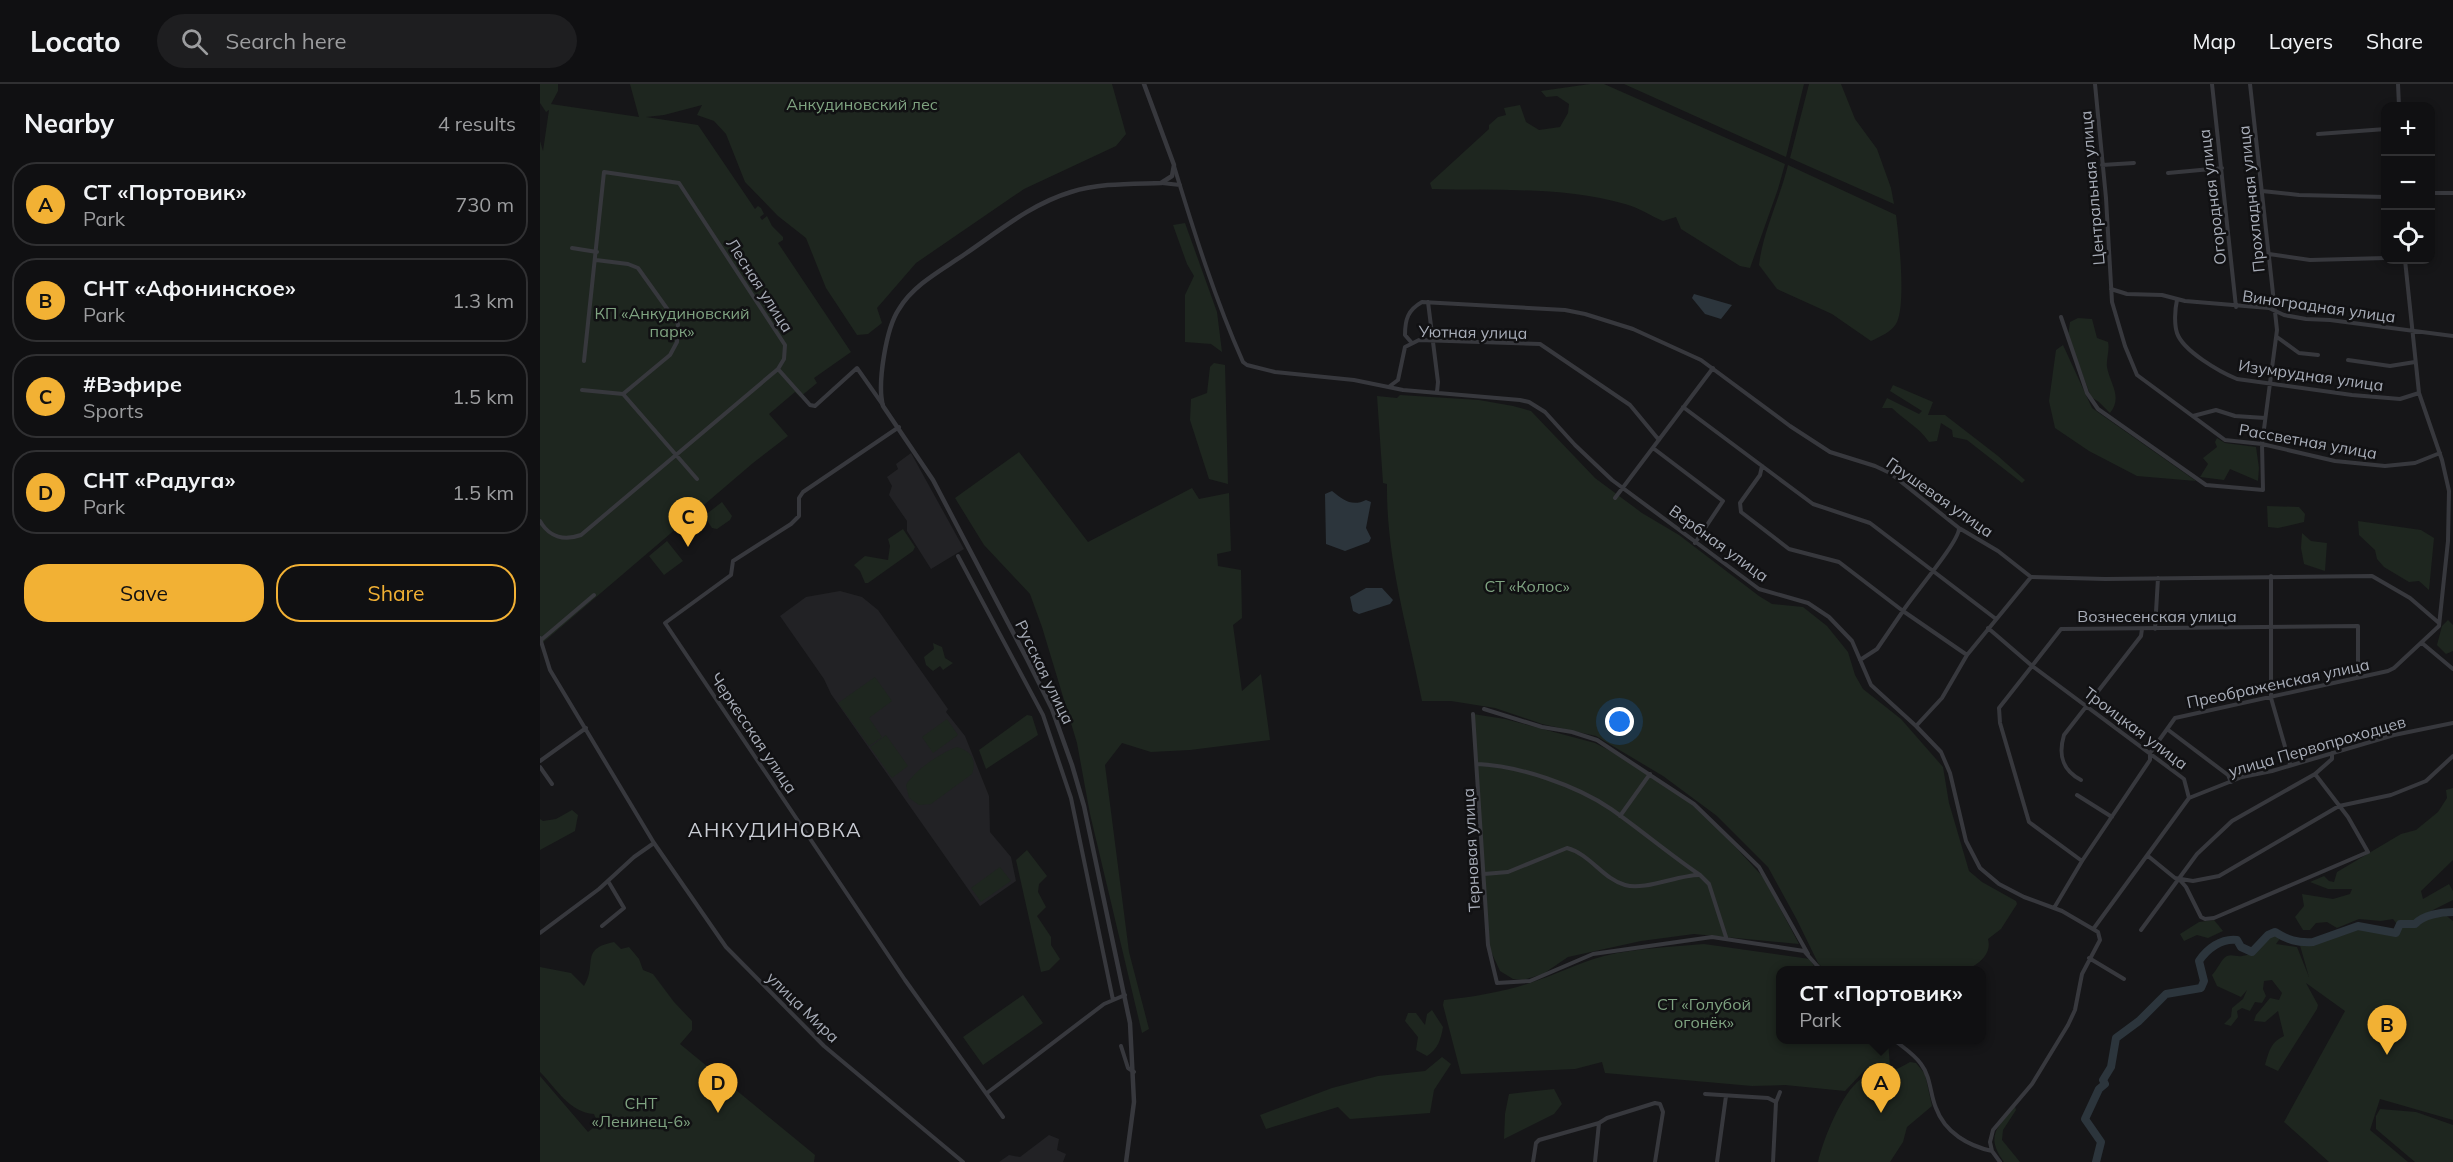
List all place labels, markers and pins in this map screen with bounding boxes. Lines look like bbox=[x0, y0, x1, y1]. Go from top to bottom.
pin: C bbox=[668, 498, 708, 547]
pin: B bbox=[2368, 1006, 2406, 1055]
pin: D bbox=[698, 1064, 738, 1113]
pin: A bbox=[1862, 1064, 1900, 1113]

